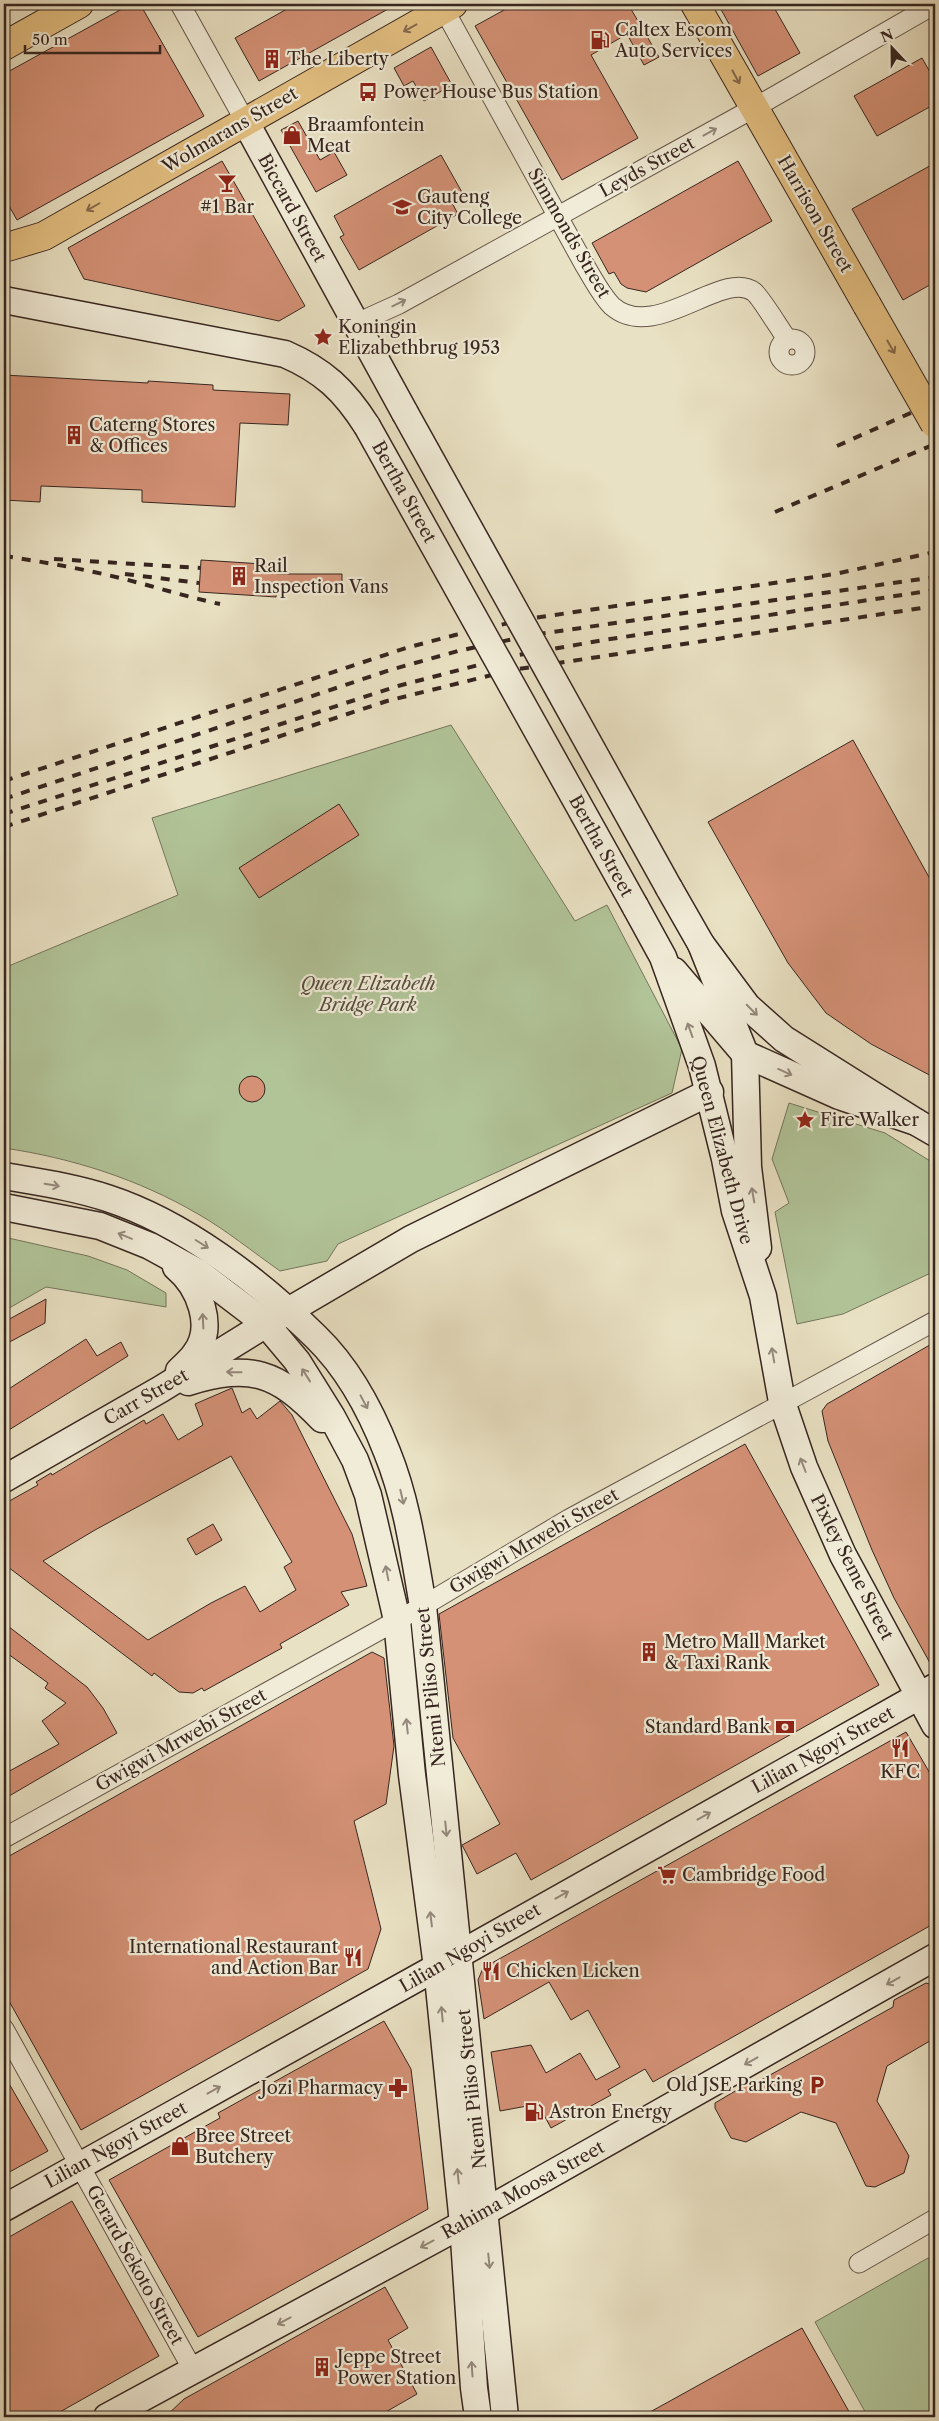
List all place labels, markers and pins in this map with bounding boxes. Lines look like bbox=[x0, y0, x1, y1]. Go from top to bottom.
place label: Caltex Escom Auto Services bbox=[614, 19, 732, 62]
fuel station icon: Caltex Escom Auto Services bbox=[589, 29, 611, 51]
building icon: The Liberty bbox=[261, 48, 283, 70]
place label: The Liberty bbox=[287, 48, 390, 70]
bus stop icon: Power House Bus Station bbox=[357, 81, 379, 103]
place label: Power House Bus Station bbox=[383, 81, 598, 103]
place label: Braamfontein Meat bbox=[307, 114, 424, 157]
shop icon: Braamfontein Meat bbox=[281, 124, 303, 146]
bar icon: #1 Bar bbox=[216, 172, 238, 194]
place label: Gauteng City College bbox=[417, 186, 522, 229]
place label: #1 Bar bbox=[200, 196, 254, 218]
school or university icon: Gauteng City College bbox=[391, 196, 413, 218]
place label: Koningin Elizabethbrug 1953 bbox=[338, 316, 500, 359]
place icon: Koningin Elizabethbrug 1953 bbox=[312, 326, 334, 348]
place label: Caterng Stores & Offices bbox=[89, 414, 215, 457]
building icon: Caterng Stores & Offices bbox=[63, 424, 85, 446]
place label: Rail Inspection Vans bbox=[254, 555, 389, 598]
building icon: Rail Inspection Vans bbox=[228, 565, 250, 587]
place icon: Fire Walker bbox=[794, 1109, 816, 1131]
place label: Fire Walker bbox=[820, 1109, 919, 1131]
place label: Metro Mall Market & Taxi Rank bbox=[664, 1631, 826, 1674]
building icon: Metro Mall Market & Taxi Rank bbox=[638, 1641, 660, 1663]
place label: Standard Bank bbox=[645, 1716, 772, 1738]
bank icon: Standard Bank bbox=[774, 1716, 796, 1738]
restaurant icon: KFC bbox=[889, 1737, 911, 1759]
place label: KFC bbox=[880, 1761, 920, 1783]
supermarket icon: Cambridge Food bbox=[656, 1864, 678, 1886]
place label: Cambridge Food bbox=[682, 1864, 825, 1886]
place label: International Restaurant and Action Bar bbox=[129, 1936, 339, 1979]
restaurant icon: International Restaurant and Action Bar bbox=[342, 1946, 364, 1968]
restaurant icon: Chicken Licken bbox=[480, 1960, 502, 1982]
place label: Chicken Licken bbox=[506, 1960, 640, 1982]
place label: Old JSE Parking bbox=[666, 2074, 803, 2096]
parking icon: Old JSE Parking bbox=[806, 2074, 828, 2096]
place label: Jozi Pharmacy bbox=[258, 2077, 384, 2099]
pharmacy icon: Jozi Pharmacy bbox=[387, 2077, 409, 2099]
fuel station icon: Astron Energy bbox=[523, 2101, 545, 2123]
place label: Astron Energy bbox=[548, 2101, 673, 2123]
place label: Bree Street Butchery bbox=[195, 2125, 291, 2168]
shop icon: Bree Street Butchery bbox=[169, 2135, 191, 2157]
place label: Jeppe Street Power Station bbox=[334, 2346, 456, 2389]
building icon: Jeppe Street Power Station bbox=[311, 2356, 333, 2378]

